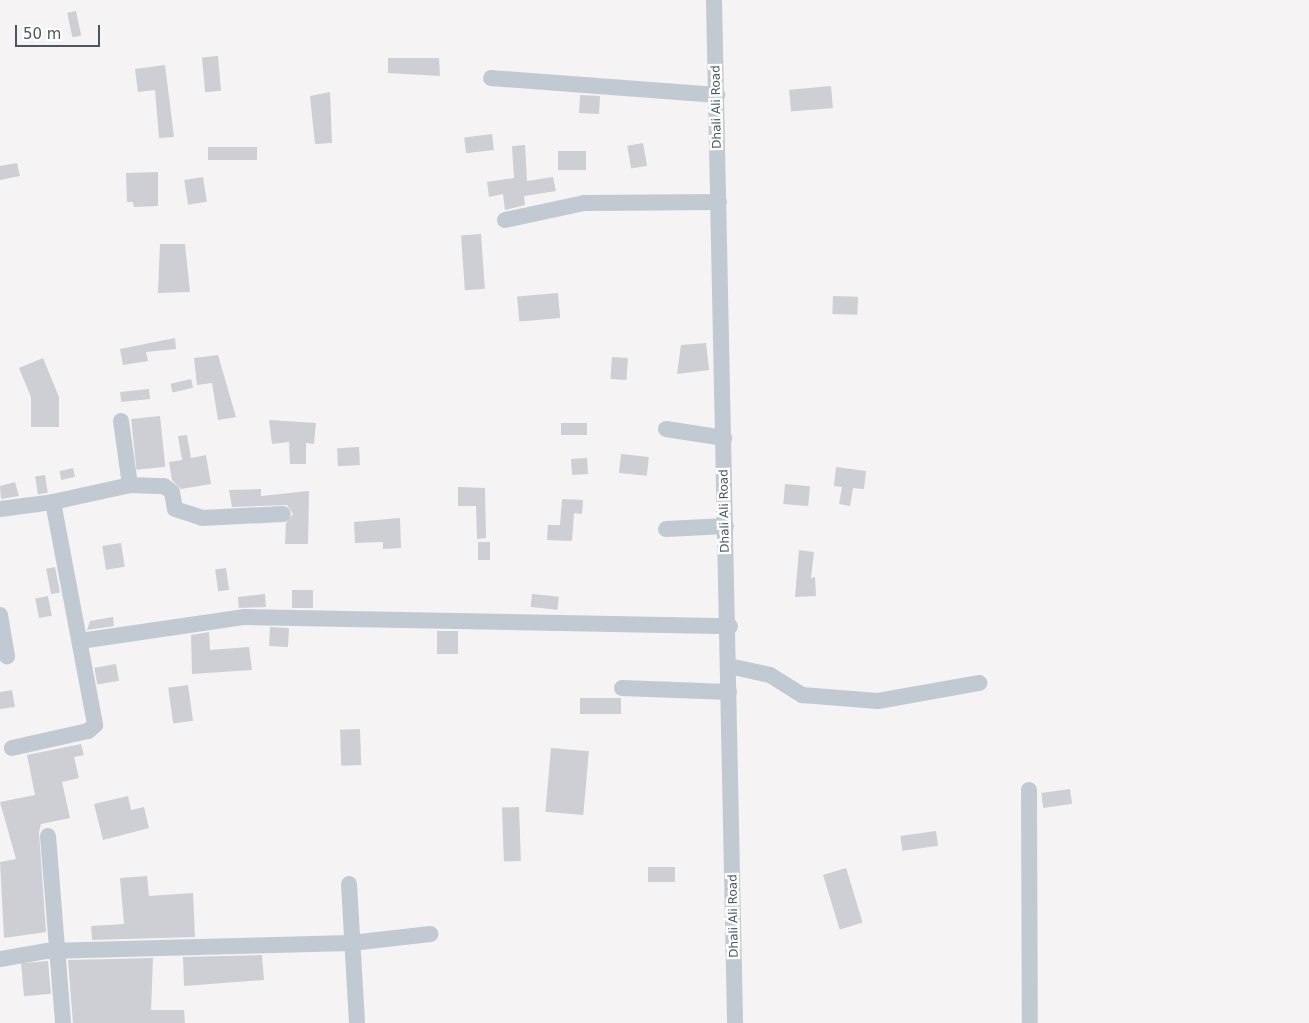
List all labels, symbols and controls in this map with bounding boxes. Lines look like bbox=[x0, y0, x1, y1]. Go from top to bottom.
scale bar bbox=[18, 15, 102, 47]
text: 50 m bbox=[23, 25, 61, 43]
street label: Dhali Ali Road bbox=[709, 65, 725, 149]
street label: Dhali Ali Road bbox=[717, 469, 733, 553]
street label: Dhali Ali Road bbox=[726, 874, 742, 958]

